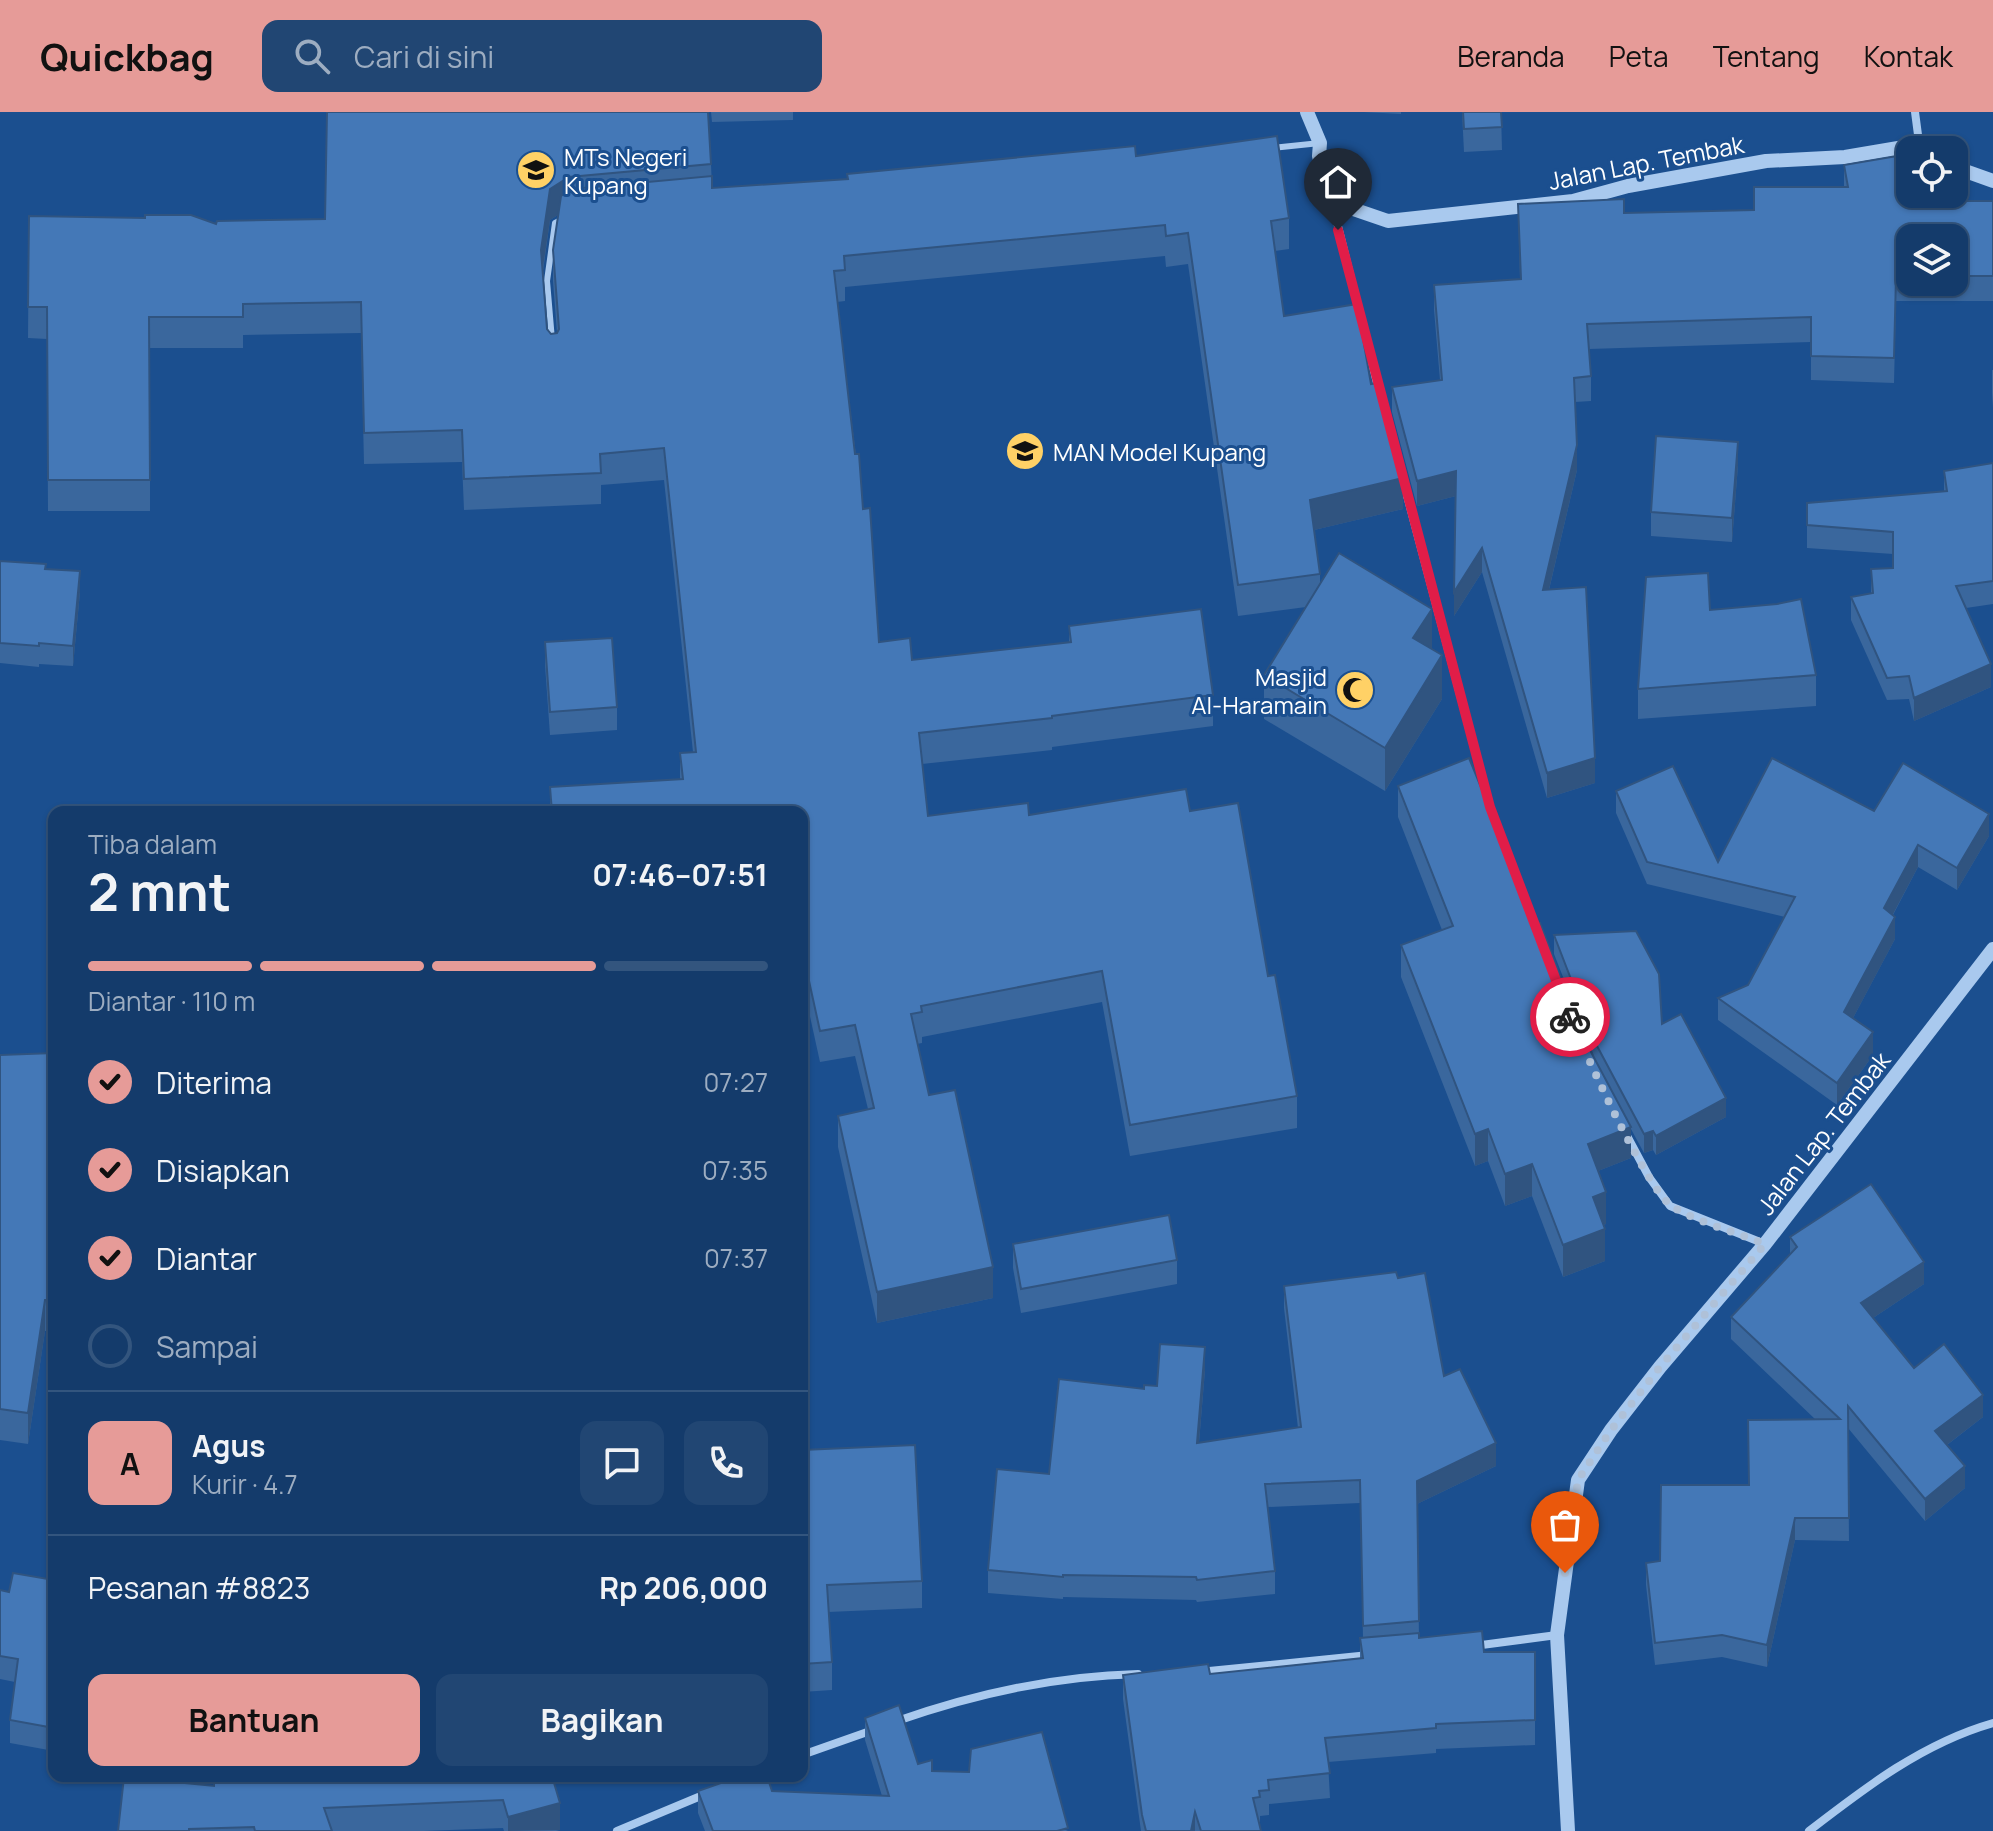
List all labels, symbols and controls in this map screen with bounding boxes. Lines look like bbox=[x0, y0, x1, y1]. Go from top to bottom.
search box bbox=[262, 20, 822, 92]
text: Quickbag bbox=[40, 30, 214, 82]
icon: search bbox=[290, 34, 334, 78]
text: Cari di sini bbox=[354, 36, 494, 77]
text: Beranda bbox=[1457, 37, 1565, 75]
text: Peta bbox=[1609, 37, 1669, 75]
text: Tentang bbox=[1713, 37, 1820, 75]
text: Kontak bbox=[1864, 37, 1953, 75]
street label: Jalan Lap. Tembak bbox=[1545, 127, 1748, 197]
map controls bbox=[1896, 136, 1968, 296]
button: locate bbox=[1896, 136, 1968, 208]
place label: MTs Negeri Kupang bbox=[564, 140, 687, 201]
pin bbox=[1304, 148, 1372, 230]
school or university icon: MTs Negeri Kupang bbox=[515, 149, 557, 191]
icon: home bbox=[1316, 160, 1360, 204]
button: layers bbox=[1896, 224, 1968, 296]
school or university icon: MAN Model Kupang bbox=[1004, 430, 1046, 472]
place label: MAN Model Kupang bbox=[1053, 435, 1266, 468]
place label: Masjid Al-Haramain bbox=[1191, 660, 1327, 721]
mosque icon: Masjid Al-Haramain bbox=[1334, 669, 1376, 711]
text: Tiba dalam bbox=[88, 826, 217, 862]
text: 07:46–07:51 bbox=[592, 854, 768, 895]
text: 2 mnt bbox=[88, 856, 231, 927]
courier bbox=[1530, 977, 1610, 1057]
text: Diantar · 110 m bbox=[88, 983, 255, 1019]
icon: bike bbox=[1548, 995, 1592, 1039]
street label: Jalan Lap. Tembak bbox=[1749, 1044, 1898, 1221]
icon: check bbox=[88, 1060, 132, 1104]
text: Diterima bbox=[156, 1062, 272, 1103]
text: 07:27 bbox=[703, 1064, 768, 1100]
icon: check bbox=[88, 1148, 132, 1192]
text: Disiapkan bbox=[156, 1150, 290, 1191]
text: 07:35 bbox=[702, 1152, 768, 1188]
icon: check bbox=[88, 1236, 132, 1280]
text: Diantar bbox=[156, 1238, 257, 1279]
text: 07:37 bbox=[704, 1240, 768, 1276]
text: Sampai bbox=[156, 1326, 258, 1367]
button: chat bbox=[580, 1421, 664, 1505]
button: phone bbox=[684, 1421, 768, 1505]
text: Agus bbox=[192, 1425, 266, 1466]
text: A bbox=[120, 1443, 140, 1484]
text: Kurir · 4.7 bbox=[192, 1466, 298, 1502]
pin bbox=[1531, 1491, 1599, 1573]
icon: bag bbox=[1543, 1503, 1587, 1547]
text: Pesanan #8823 bbox=[88, 1567, 310, 1608]
text: Rp 206,000 bbox=[599, 1567, 768, 1608]
button: Bantuan bbox=[88, 1674, 420, 1766]
button: Bagikan bbox=[436, 1674, 768, 1766]

